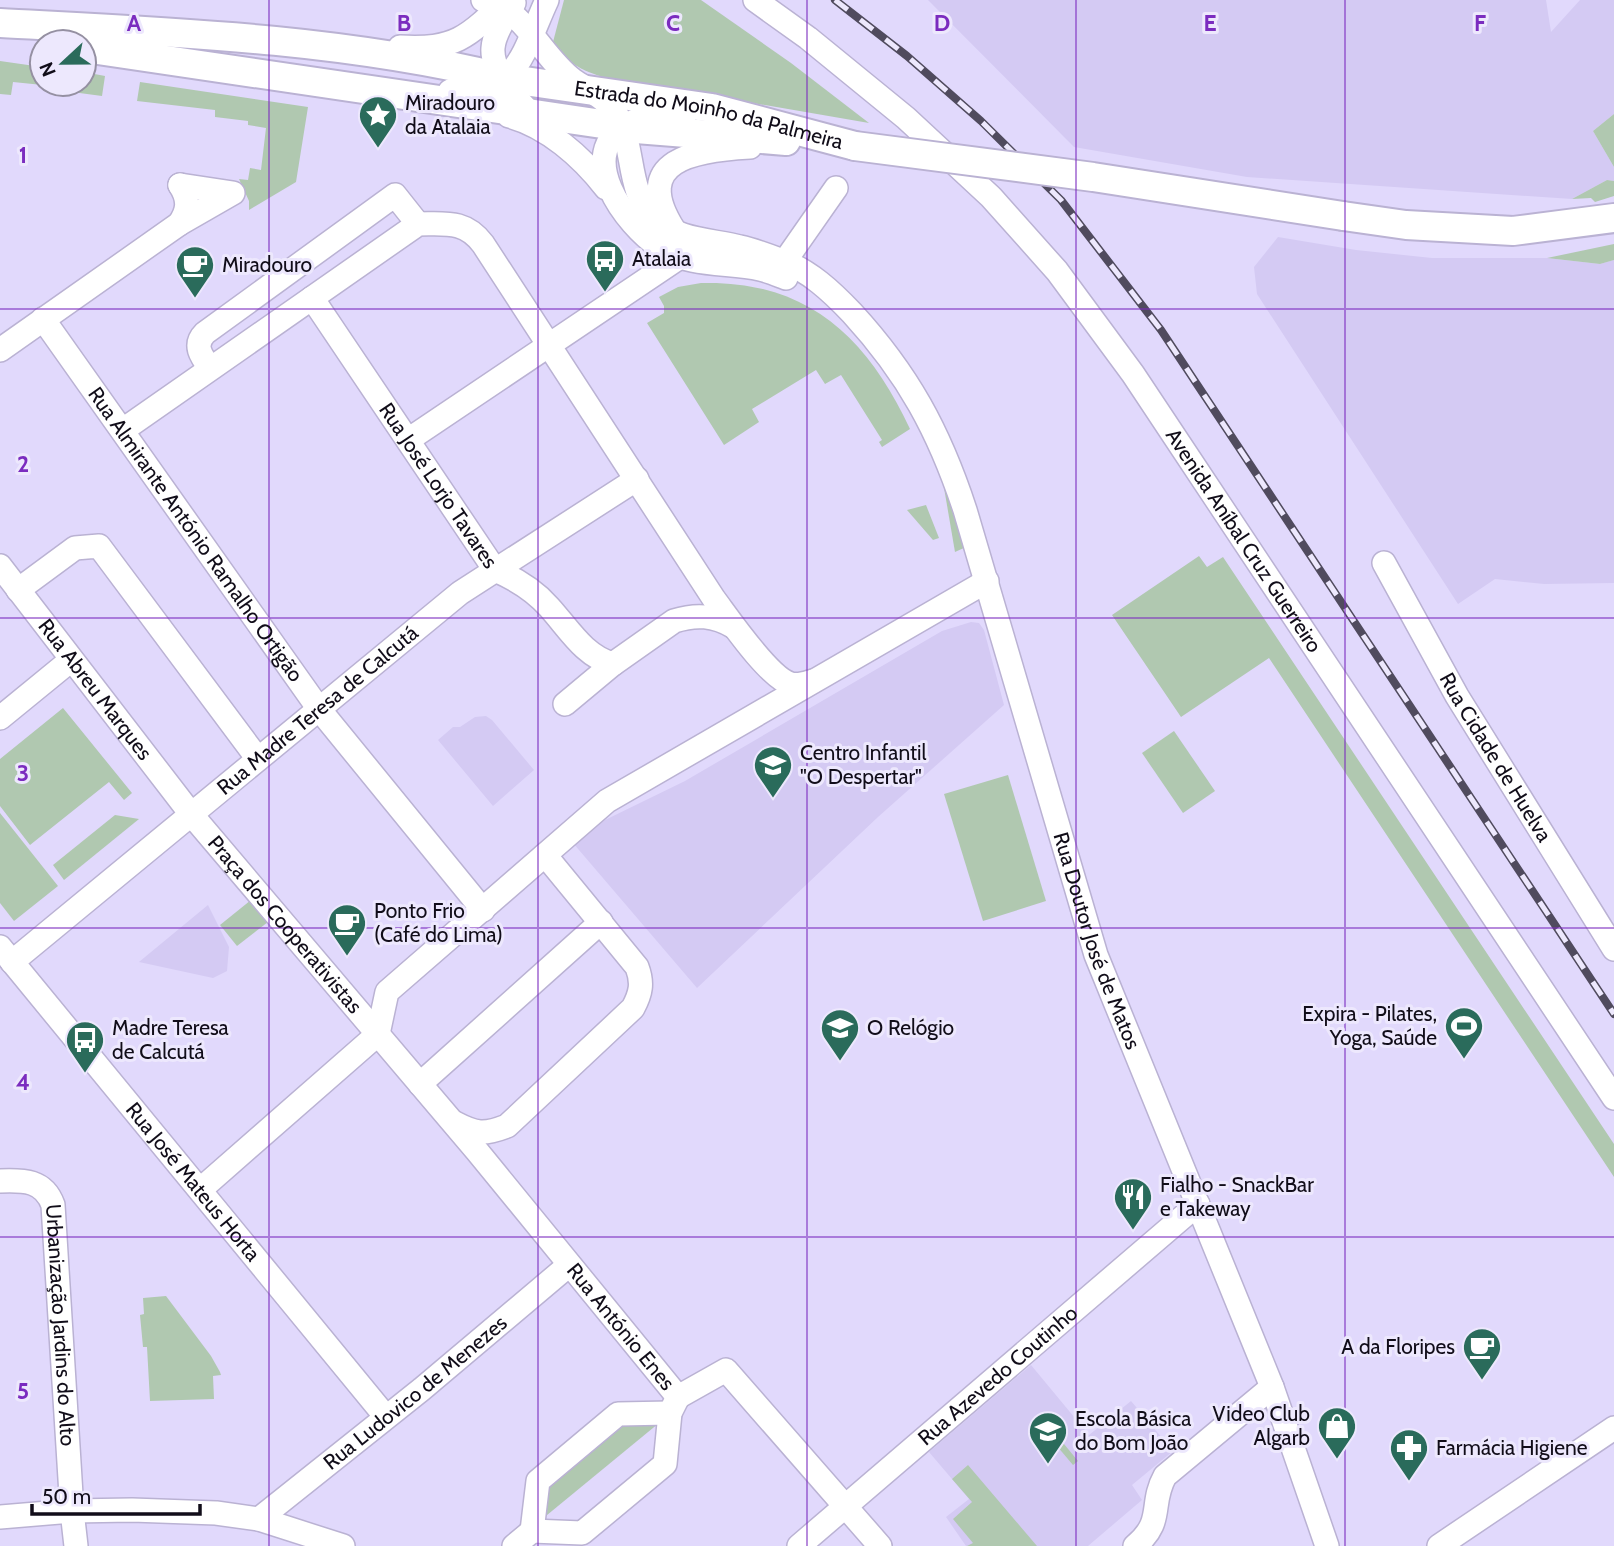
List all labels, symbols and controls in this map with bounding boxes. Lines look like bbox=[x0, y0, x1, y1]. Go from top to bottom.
text: A bbox=[127, 9, 142, 37]
text: B bbox=[397, 9, 411, 37]
text: C bbox=[666, 9, 680, 37]
text: D bbox=[934, 9, 950, 37]
text: E bbox=[1203, 9, 1217, 37]
text: F bbox=[1474, 9, 1486, 37]
north arrow bbox=[28, 28, 98, 98]
text: N bbox=[35, 59, 61, 80]
street label: Estrada do Moinho da Palmeira bbox=[573, 75, 846, 154]
place label: Miradouro da Atalaia bbox=[405, 90, 495, 139]
place icon: Miradouro da Atalaia bbox=[357, 94, 399, 149]
text: 1 bbox=[19, 141, 27, 169]
bus stop icon: Atalaia bbox=[584, 238, 626, 293]
cafe icon: Miradouro bbox=[174, 244, 216, 299]
place label: Atalaia bbox=[632, 246, 691, 271]
place label: Miradouro bbox=[222, 252, 312, 277]
street label: Rua Almirante António Ramalho Ortigão bbox=[83, 382, 309, 686]
street label: Rua José Lorjo Tavares bbox=[374, 398, 503, 573]
street label: Avenida Aníbal Cruz Guerreiro bbox=[1161, 424, 1327, 657]
text: 2 bbox=[17, 450, 29, 478]
street label: Rua Abreu Marques bbox=[33, 614, 158, 765]
street label: Rua Madre Teresa de Calcutá bbox=[212, 620, 423, 800]
street label: Rua Cidade de Huelva bbox=[1435, 668, 1557, 846]
place label: Centro Infantil "O Despertar" bbox=[800, 740, 927, 789]
school or university icon: Centro Infantil "O Despertar" bbox=[752, 744, 794, 799]
text: 3 bbox=[17, 759, 29, 787]
street label: Rua Doutor José de Matos bbox=[1049, 829, 1146, 1053]
street label: Praça dos Cooperativistas bbox=[203, 830, 368, 1018]
place label: Ponto Frio (Café do Lima) bbox=[374, 898, 503, 947]
cafe icon: Ponto Frio (Café do Lima) bbox=[326, 902, 368, 957]
place label: Expira - Pilates, Yoga, Saúde bbox=[1302, 1001, 1437, 1050]
sports icon: Expira - Pilates, Yoga, Saúde bbox=[1443, 1005, 1485, 1060]
school or university icon: O Relógio bbox=[819, 1007, 861, 1062]
place label: Madre Teresa de Calcutá bbox=[112, 1015, 229, 1064]
place label: O Relógio bbox=[867, 1015, 954, 1040]
bus stop icon: Madre Teresa de Calcutá bbox=[64, 1019, 106, 1074]
text: 4 bbox=[16, 1068, 30, 1096]
street label: Rua José Mateus Horta bbox=[121, 1097, 266, 1266]
place label: Fialho - SnackBar e Takeway bbox=[1160, 1172, 1314, 1221]
restaurant icon: Fialho - SnackBar e Takeway bbox=[1112, 1176, 1154, 1231]
street label: Urbanização Jardins do Alto bbox=[41, 1203, 81, 1447]
street label: Rua António Enes bbox=[562, 1258, 680, 1395]
street label: Rua Azevedo Coutinho bbox=[913, 1300, 1082, 1450]
street label: Rua Ludovico de Menezes bbox=[318, 1310, 512, 1475]
cafe icon: A da Floripes bbox=[1461, 1326, 1503, 1381]
place label: A da Floripes bbox=[1341, 1334, 1455, 1359]
text: 5 bbox=[17, 1377, 29, 1405]
place label: Video Club Algarb bbox=[1213, 1401, 1310, 1450]
shop icon: Video Club Algarb bbox=[1316, 1405, 1358, 1460]
place label: Escola Básica do Bom João bbox=[1075, 1406, 1191, 1455]
school or university icon: Escola Básica do Bom João bbox=[1027, 1410, 1069, 1465]
pharmacy icon: Farmácia Higiene bbox=[1388, 1427, 1430, 1482]
place label: Farmácia Higiene bbox=[1436, 1435, 1588, 1460]
scale bar bbox=[32, 1472, 200, 1516]
text: 50 m bbox=[42, 1484, 91, 1509]

